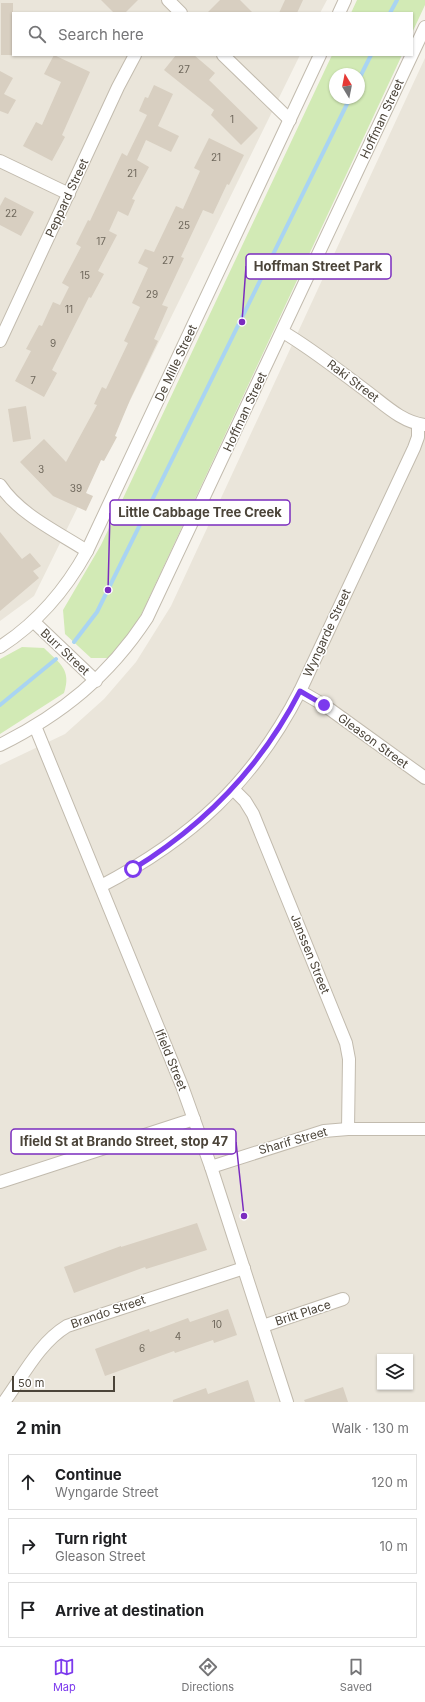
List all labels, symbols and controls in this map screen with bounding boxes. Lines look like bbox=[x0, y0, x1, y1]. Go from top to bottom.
search box bbox=[12, 12, 413, 56]
icon: search bbox=[26, 23, 48, 45]
text: Search here bbox=[58, 25, 144, 44]
house number: 27 bbox=[178, 63, 190, 75]
north arrow bbox=[329, 68, 365, 104]
street label: Hoffman Street bbox=[357, 77, 407, 161]
house number: 1 bbox=[230, 113, 234, 125]
house number: 21 bbox=[211, 151, 221, 163]
street label: Peppard Street bbox=[42, 156, 91, 240]
house number: 21 bbox=[127, 167, 137, 179]
house number: 22 bbox=[5, 207, 17, 219]
house number: 25 bbox=[178, 219, 190, 231]
house number: 17 bbox=[96, 235, 106, 247]
house number: 27 bbox=[162, 254, 174, 266]
callout: Hoffman Street Park bbox=[246, 254, 391, 279]
text: Hoffman Street Park bbox=[254, 258, 383, 274]
house number: 15 bbox=[80, 269, 90, 281]
house number: 29 bbox=[146, 288, 158, 300]
house number: 11 bbox=[65, 303, 73, 315]
street label: De Mille Street bbox=[151, 322, 200, 403]
house number: 9 bbox=[50, 337, 56, 349]
street label: Raki Street bbox=[324, 356, 382, 405]
street label: Hoffman Street bbox=[220, 370, 270, 454]
house number: 7 bbox=[30, 374, 36, 386]
house number: 3 bbox=[38, 463, 44, 475]
house number: 39 bbox=[70, 482, 82, 494]
callout: Little Cabbage Tree Creek bbox=[110, 500, 290, 525]
text: Little Cabbage Tree Creek bbox=[118, 504, 282, 520]
street label: Wyngarde Street bbox=[300, 586, 354, 679]
street label: Burr Street bbox=[38, 625, 93, 678]
route end bbox=[315, 696, 333, 714]
street label: Gleason Street bbox=[335, 710, 412, 771]
route start bbox=[124, 860, 142, 878]
street label: Janssen Street bbox=[288, 912, 333, 996]
street label: Ifield Street bbox=[152, 1027, 191, 1093]
street label: Sharif Street bbox=[257, 1124, 329, 1157]
callout: Ifield St at Brando Street, stop 47 bbox=[11, 1129, 236, 1154]
text: Ifield St at Brando Street, stop 47 bbox=[20, 1133, 229, 1149]
street label: Brando Street bbox=[69, 1292, 147, 1331]
street label: Britt Place bbox=[273, 1296, 333, 1329]
house number: 10 bbox=[212, 1318, 222, 1330]
house number: 4 bbox=[175, 1330, 181, 1342]
house number: 6 bbox=[139, 1342, 145, 1354]
map controls bbox=[377, 1354, 413, 1390]
button: layers bbox=[377, 1354, 413, 1390]
scale bar bbox=[12, 1374, 115, 1393]
text: 50 m bbox=[18, 1376, 44, 1390]
text: 2 min bbox=[16, 1418, 61, 1438]
text: Walk · 130 m bbox=[332, 1420, 409, 1436]
text: Continue bbox=[55, 1465, 122, 1484]
icon: ahead bbox=[17, 1471, 39, 1493]
text: 120 m bbox=[372, 1474, 408, 1490]
text: Wyngarde Street bbox=[55, 1484, 159, 1500]
text: Turn right bbox=[55, 1529, 127, 1548]
icon: right bbox=[17, 1535, 39, 1557]
text: 10 m bbox=[379, 1538, 408, 1554]
text: Gleason Street bbox=[55, 1548, 146, 1564]
icon: arrive bbox=[17, 1599, 39, 1621]
text: Arrive at destination bbox=[55, 1601, 204, 1620]
tab: Map bbox=[53, 1656, 76, 1694]
tab: Directions bbox=[182, 1656, 234, 1694]
tab: Saved bbox=[340, 1656, 372, 1694]

